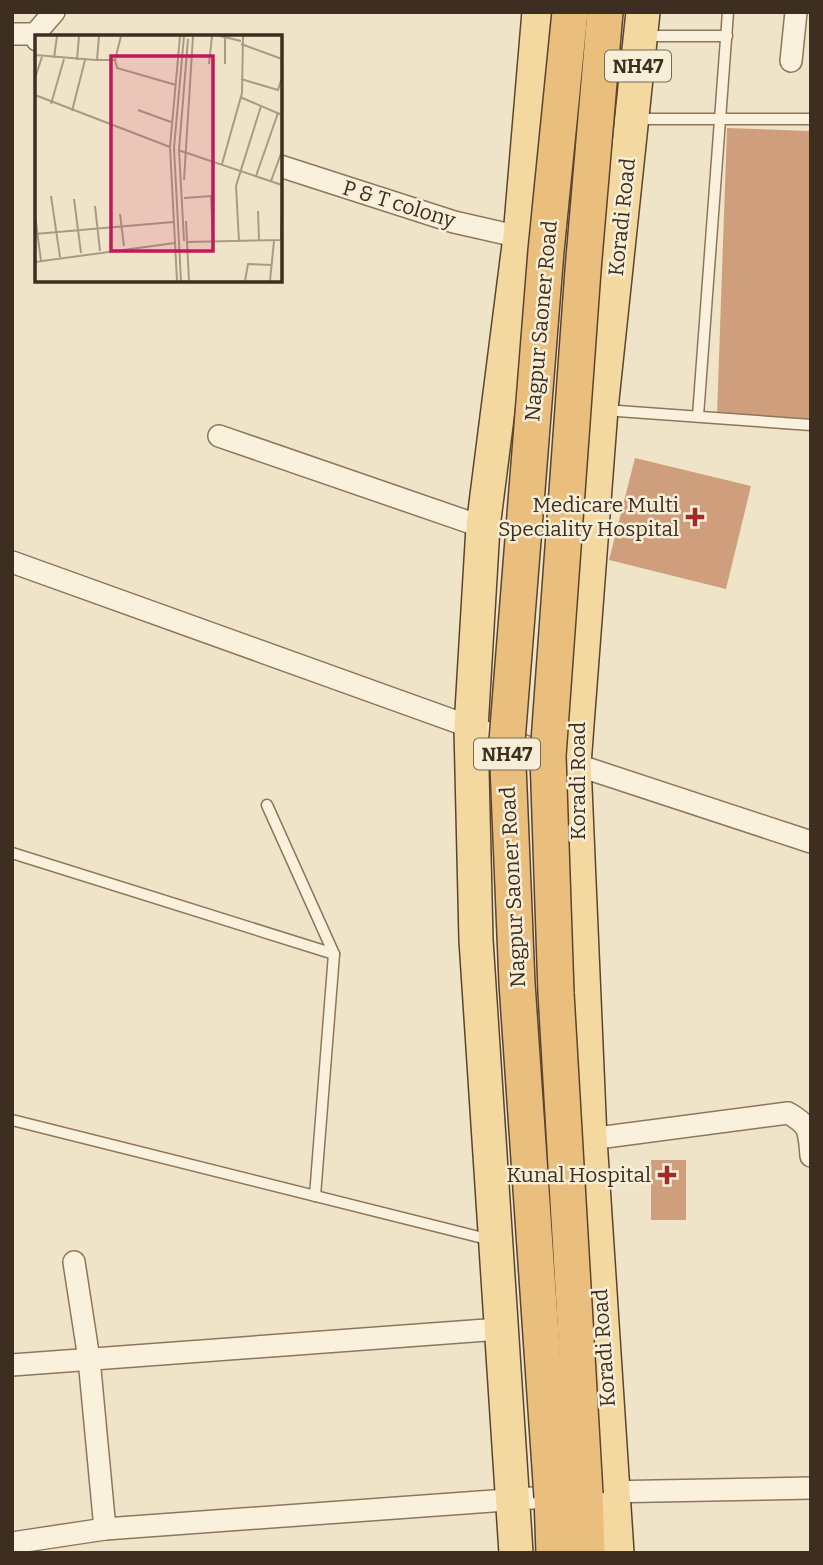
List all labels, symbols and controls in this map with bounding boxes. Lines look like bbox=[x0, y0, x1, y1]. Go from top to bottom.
inset map bbox=[35, 35, 282, 282]
road number: NH47 bbox=[605, 50, 671, 82]
street label: Koradi Road bbox=[603, 157, 641, 277]
street label: P & T colony bbox=[340, 175, 459, 234]
street label: Nagpur Saoner Road bbox=[519, 219, 563, 423]
place label: Medicare Multi Speciality Hospital bbox=[498, 492, 679, 542]
marker: Medicare Multi Speciality Hospital bbox=[685, 507, 705, 527]
street label: Koradi Road bbox=[565, 722, 591, 840]
road number: NH47 bbox=[474, 738, 540, 769]
street label: Nagpur Saoner Road bbox=[495, 786, 531, 988]
place label: Kunal Hospital bbox=[507, 1162, 651, 1188]
marker: Kunal Hospital bbox=[657, 1165, 677, 1185]
street label: Koradi Road bbox=[587, 1288, 621, 1408]

